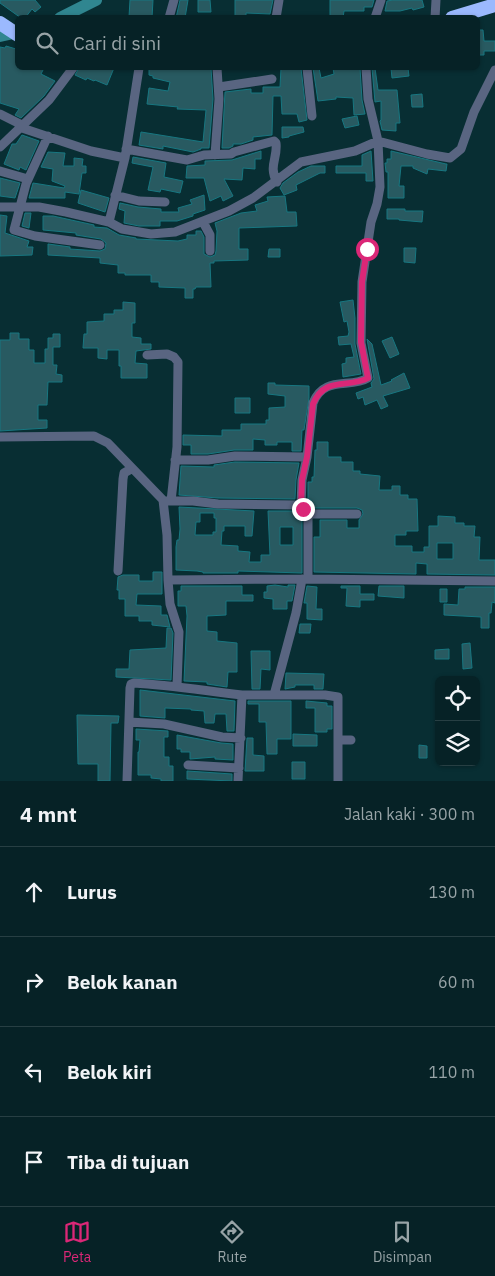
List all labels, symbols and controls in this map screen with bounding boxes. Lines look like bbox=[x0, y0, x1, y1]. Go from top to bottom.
search box bbox=[15, 15, 480, 70]
icon: search bbox=[33, 29, 61, 57]
text: Cari di sini bbox=[73, 31, 161, 55]
route start bbox=[356, 238, 379, 261]
route end bbox=[292, 498, 315, 521]
map controls bbox=[435, 676, 480, 766]
button: locate bbox=[435, 676, 480, 721]
button: layers bbox=[435, 721, 480, 766]
text: 4 mnt bbox=[20, 800, 77, 828]
text: Jalan kaki · 300 m bbox=[344, 804, 475, 824]
icon: ahead bbox=[20, 878, 48, 906]
text: Lurus bbox=[67, 880, 117, 904]
text: 130 m bbox=[428, 882, 475, 902]
icon: right bbox=[20, 968, 48, 996]
text: Belok kanan bbox=[67, 970, 178, 994]
text: 60 m bbox=[438, 972, 475, 992]
icon: left bbox=[20, 1058, 48, 1086]
text: Belok kiri bbox=[67, 1060, 152, 1084]
text: 110 m bbox=[428, 1062, 475, 1082]
icon: arrive bbox=[20, 1148, 48, 1176]
text: Tiba di tujuan bbox=[67, 1150, 189, 1174]
tab: Peta bbox=[63, 1218, 91, 1266]
tab: Rute bbox=[217, 1218, 247, 1266]
tab: Disimpan bbox=[373, 1218, 432, 1266]

